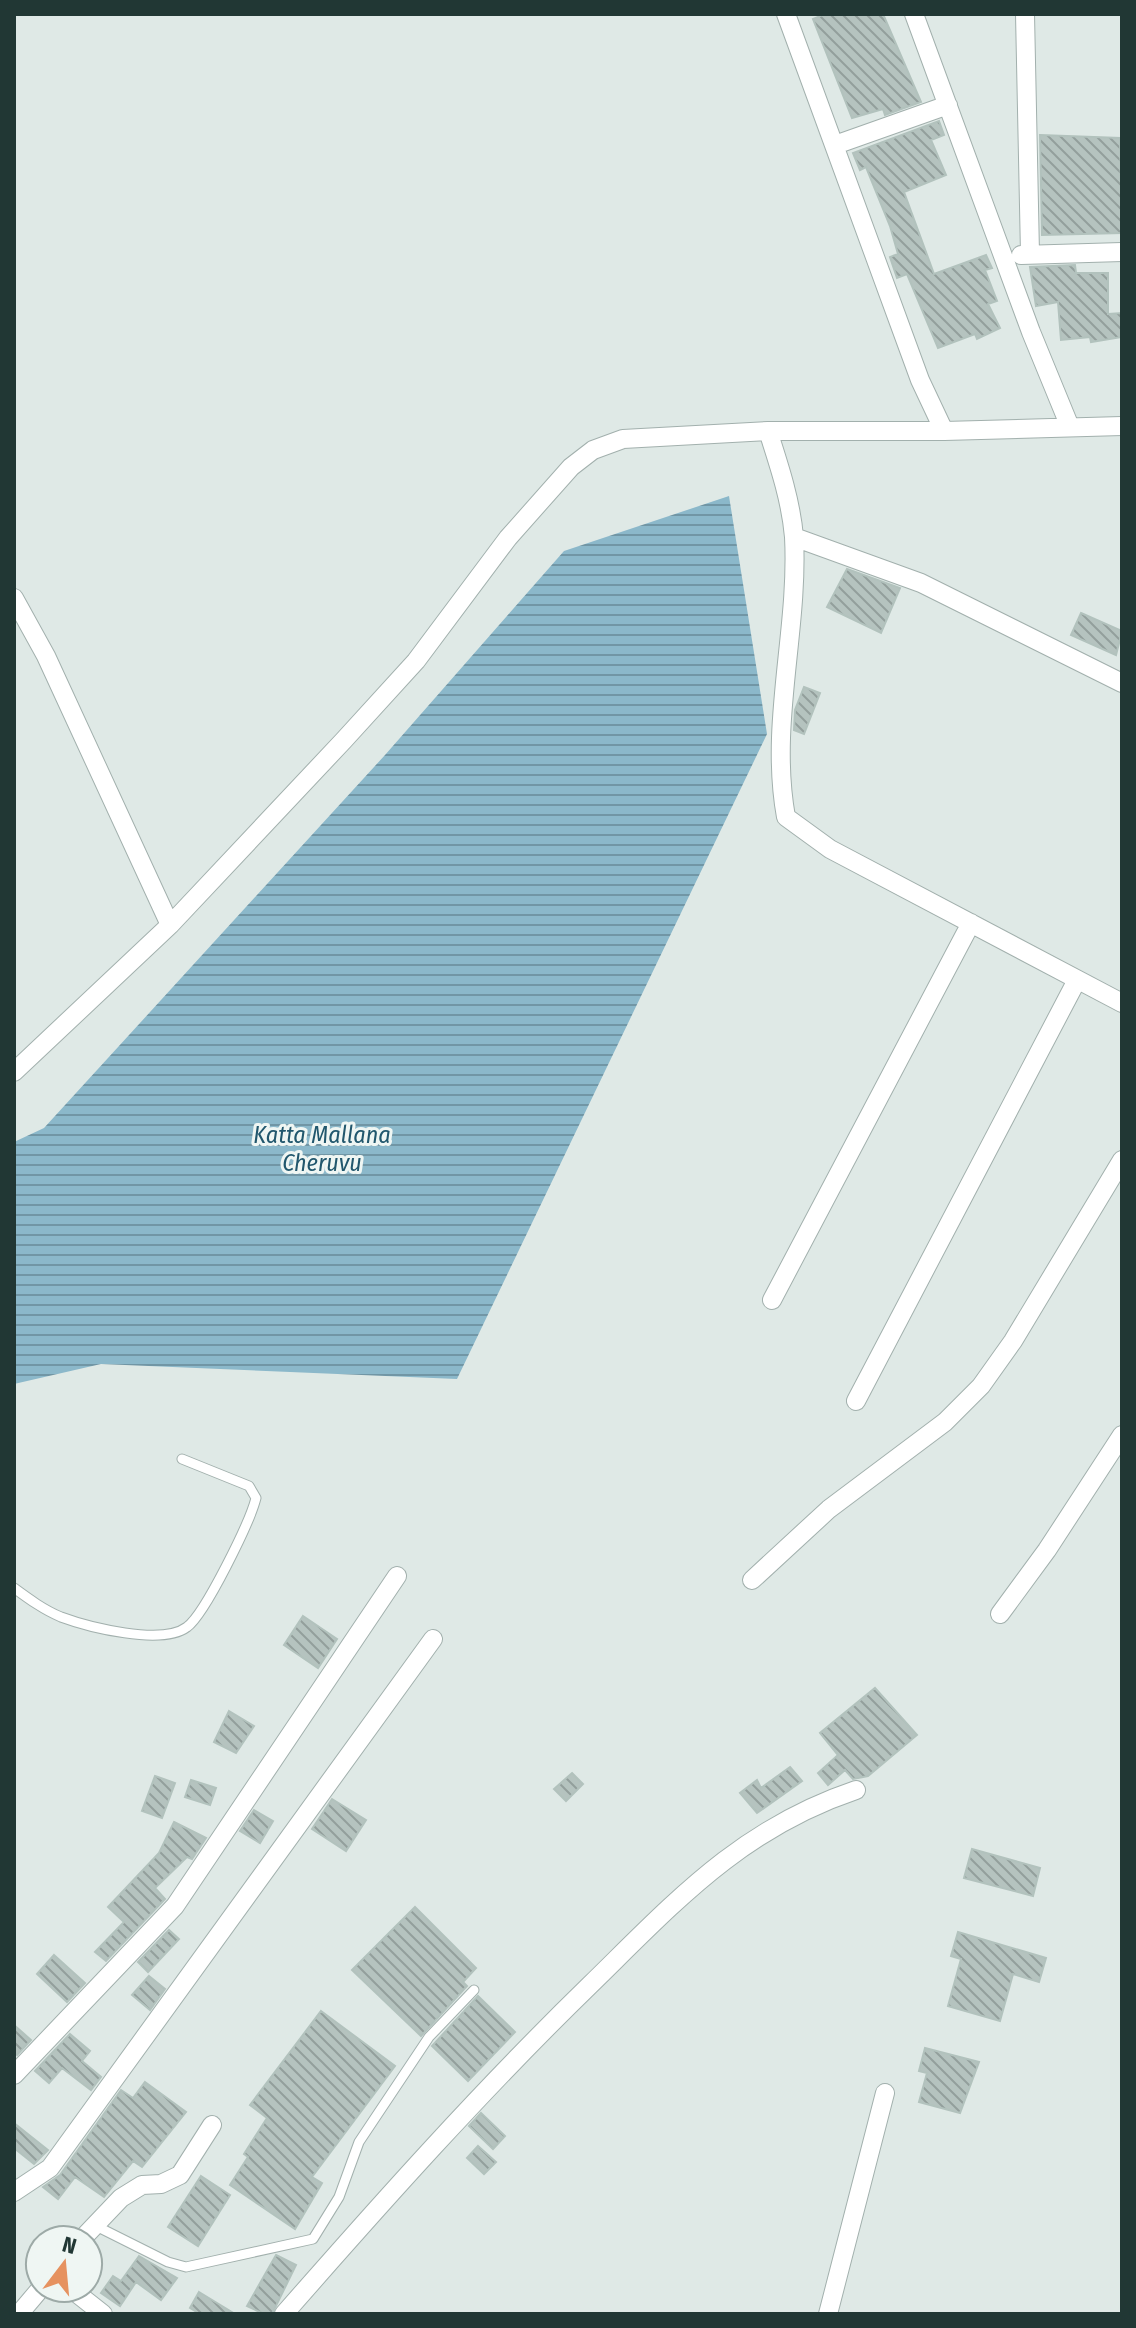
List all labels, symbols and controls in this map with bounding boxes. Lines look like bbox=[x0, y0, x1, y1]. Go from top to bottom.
water label: Katta Mallana Cheruvu bbox=[253, 1121, 391, 1177]
north arrow bbox=[24, 2224, 104, 2304]
text: N bbox=[59, 2230, 79, 2260]

